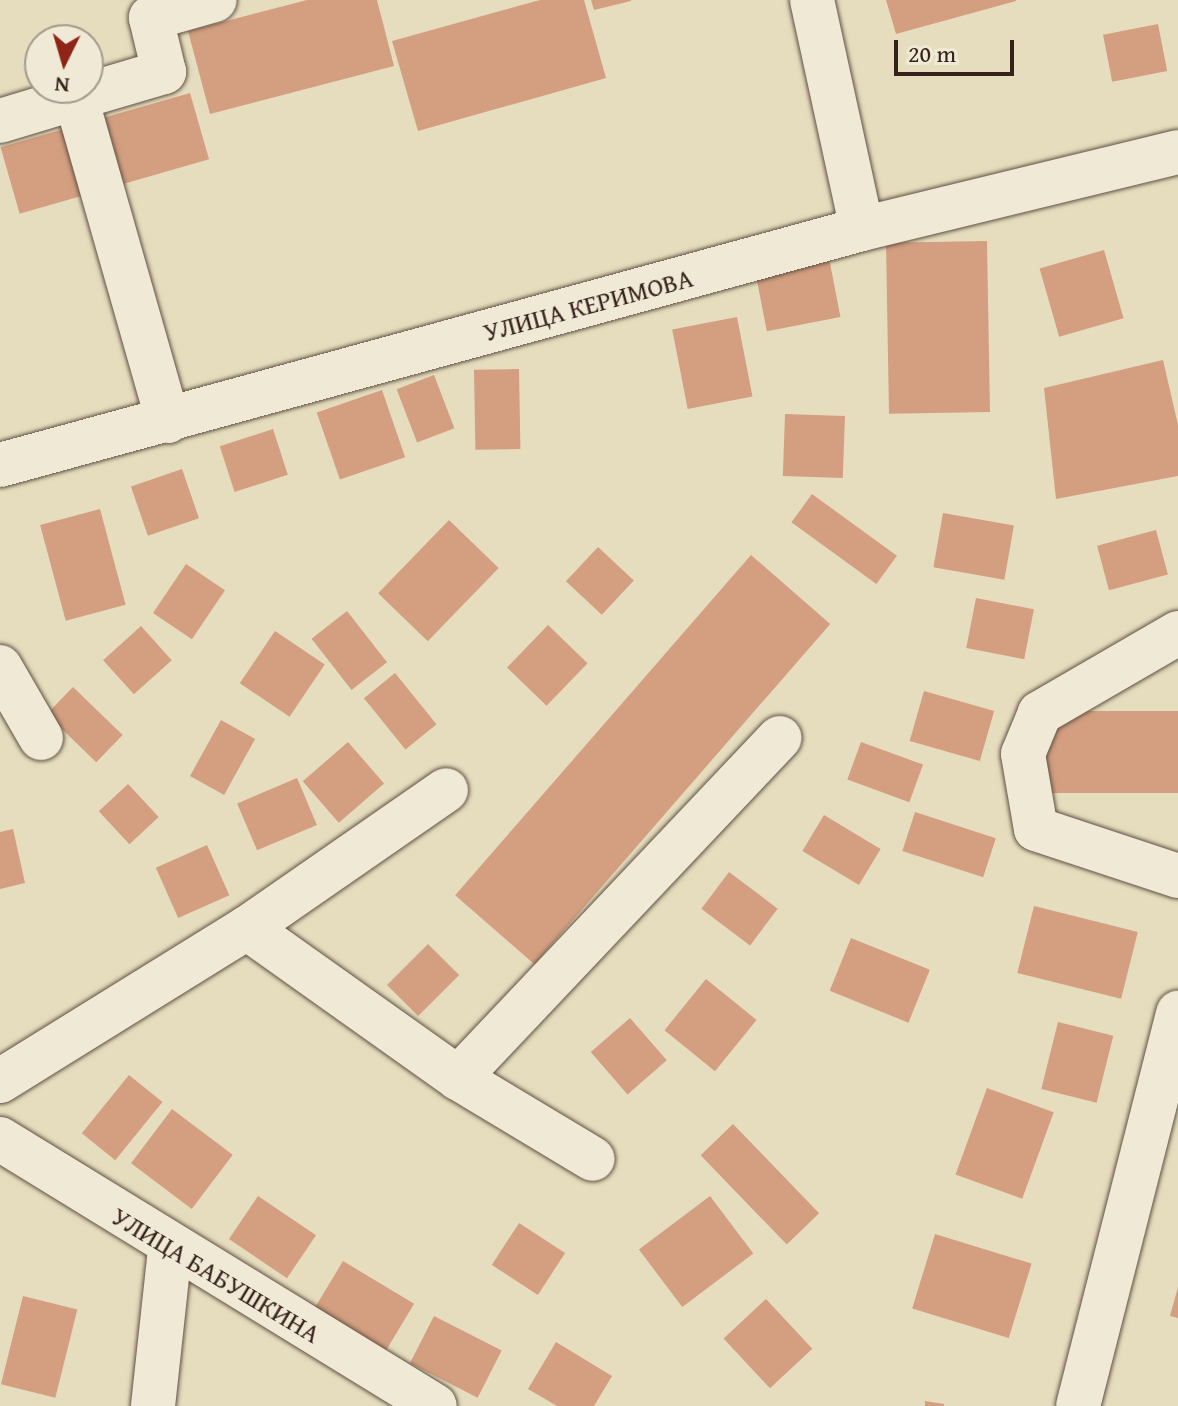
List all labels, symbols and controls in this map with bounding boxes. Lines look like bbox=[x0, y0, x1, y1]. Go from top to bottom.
north arrow bbox=[24, 24, 104, 104]
scale bar bbox=[898, 24, 1018, 74]
text: 20 m bbox=[908, 36, 956, 71]
text: N bbox=[53, 69, 71, 102]
street label: УЛИЦА КЕРИМОВА bbox=[480, 262, 696, 348]
street label: УЛИЦА БАБУШКИНА bbox=[106, 1200, 326, 1350]

